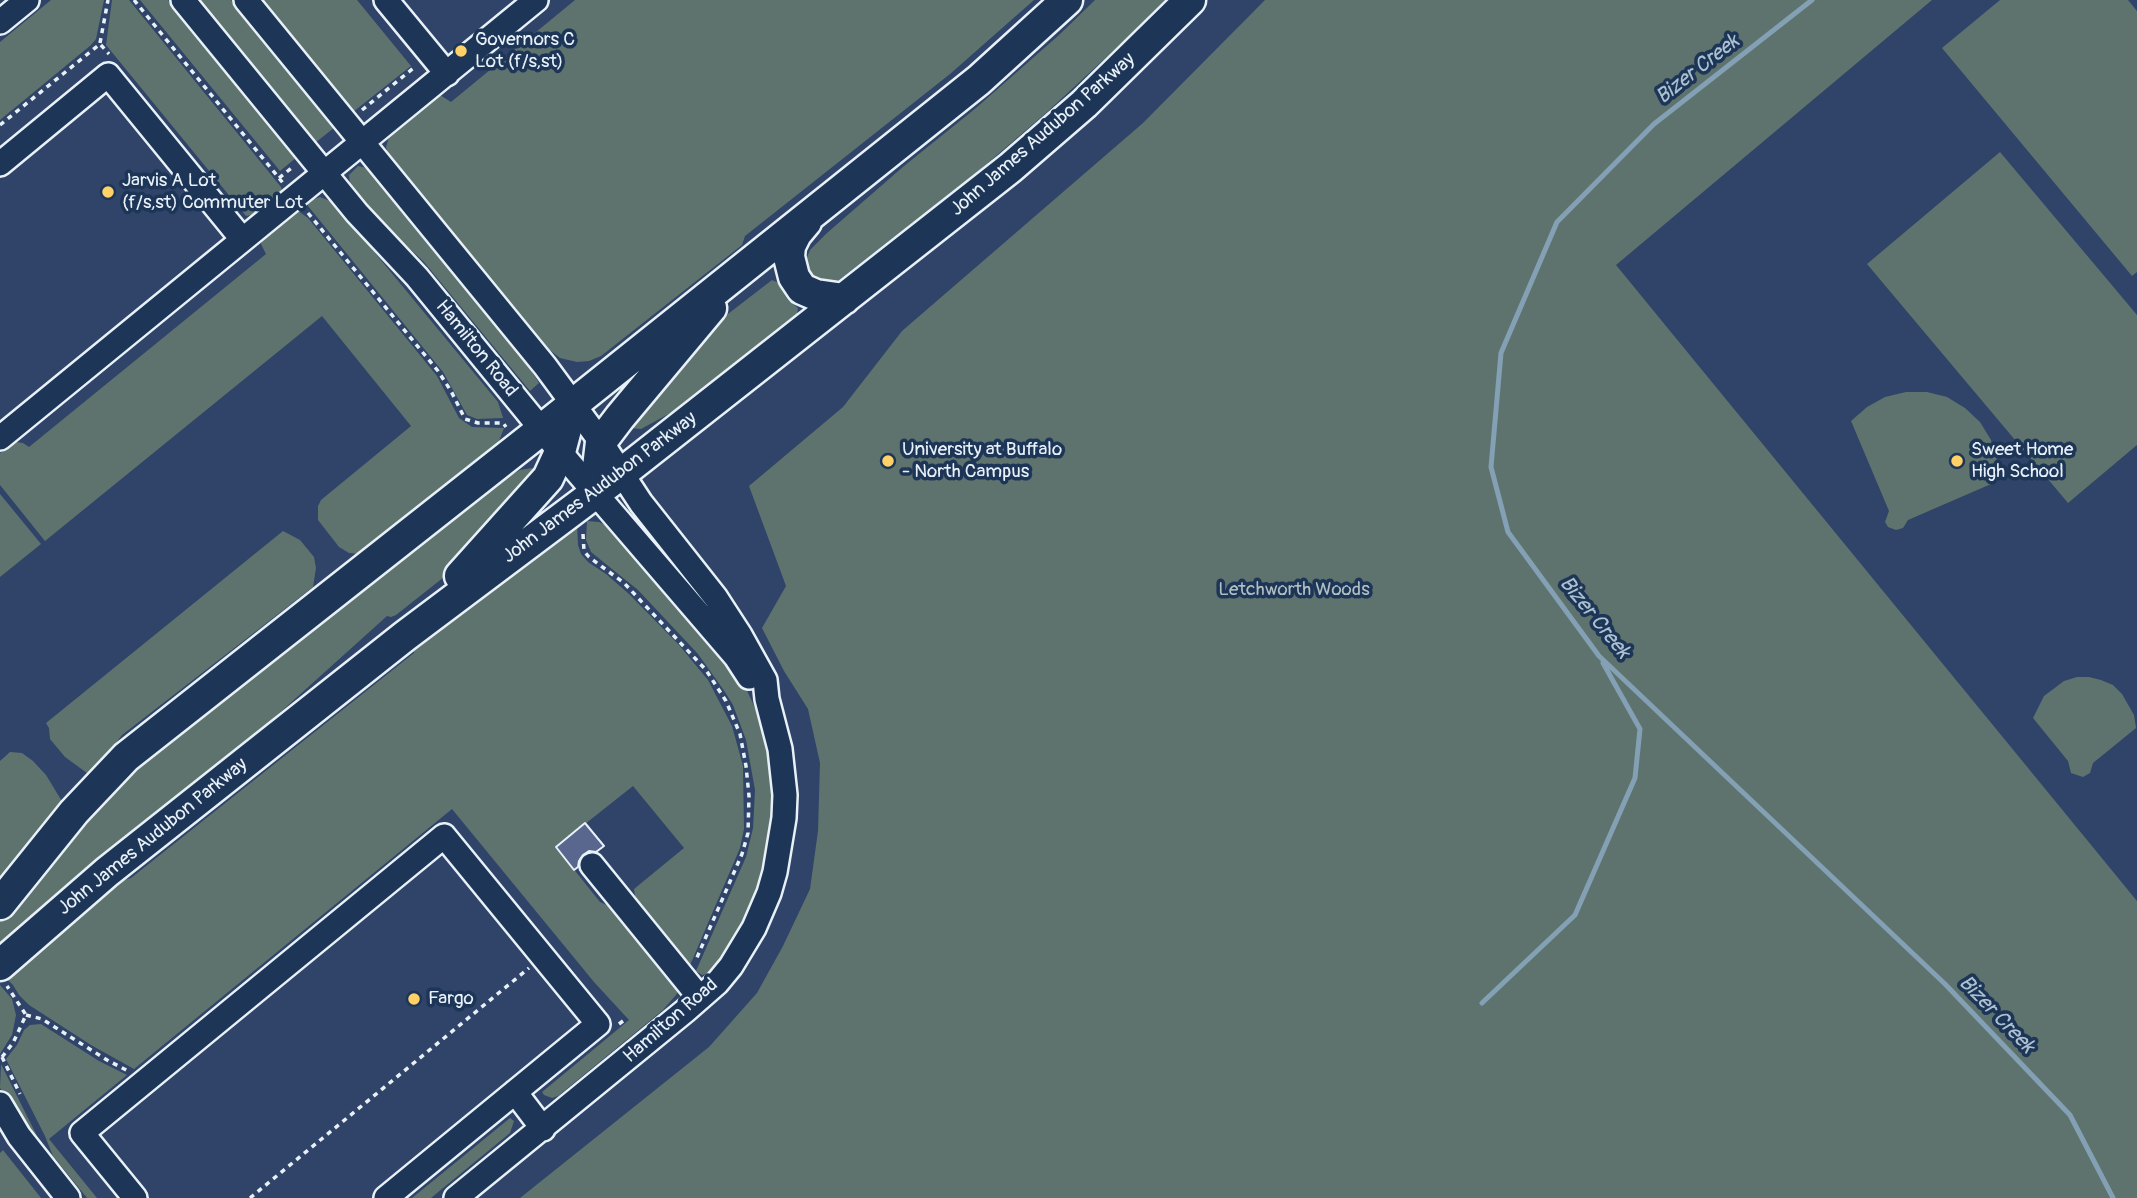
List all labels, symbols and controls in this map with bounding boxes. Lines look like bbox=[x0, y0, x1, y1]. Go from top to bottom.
place label: Governors C Lot (f/s,st) bbox=[475, 29, 575, 73]
water label: Bizer Creek bbox=[1651, 30, 1745, 110]
marker: Governors C Lot (f/s,st) bbox=[453, 43, 469, 59]
street label: John James Audubon Parkway bbox=[946, 49, 1140, 221]
place label: Jarvis A Lot (f/s,st) Commuter Lot bbox=[122, 170, 303, 214]
marker: Jarvis A Lot (f/s,st) Commuter Lot bbox=[100, 184, 116, 200]
street label: Hamilton Road bbox=[430, 296, 522, 402]
street label: John James Audubon Parkway bbox=[498, 408, 702, 568]
place label: University at Buffalo - North Campus bbox=[902, 439, 1062, 483]
place label: Sweet Home High School bbox=[1971, 439, 2073, 483]
marker: University at Buffalo - North Campus bbox=[880, 453, 896, 469]
marker: Sweet Home High School bbox=[1949, 453, 1965, 469]
water label: Bizer Creek bbox=[1553, 572, 1635, 664]
park label: Letchworth Woods bbox=[1218, 579, 1370, 601]
street label: John James Audubon Parkway bbox=[54, 754, 252, 920]
water label: Bizer Creek bbox=[1953, 971, 2039, 1059]
street label: Hamilton Road bbox=[619, 974, 723, 1068]
place label: Fargo bbox=[428, 988, 474, 1010]
marker: Fargo bbox=[406, 991, 422, 1007]

